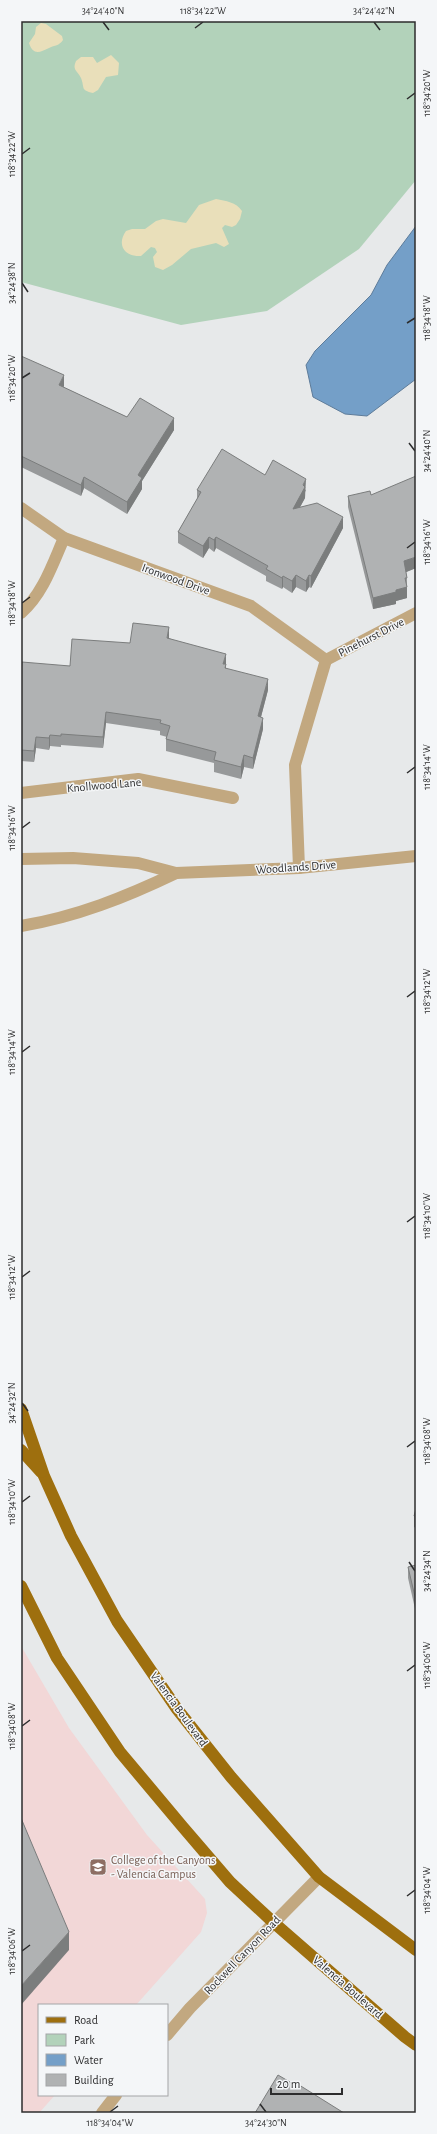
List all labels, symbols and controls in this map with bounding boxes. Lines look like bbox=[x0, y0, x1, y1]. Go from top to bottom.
text: 34°24'40"N bbox=[82, 6, 124, 16]
text: 118°34'22"W bbox=[180, 6, 226, 16]
text: 34°24'42"N bbox=[353, 6, 395, 16]
text: 118°34'20"W bbox=[422, 70, 432, 116]
text: 118°34'22"W bbox=[7, 131, 17, 177]
text: 34°24'38"N bbox=[7, 262, 17, 304]
text: 118°34'18"W bbox=[422, 295, 432, 341]
text: 118°34'20"W bbox=[7, 355, 17, 401]
text: 34°24'40"N bbox=[422, 430, 432, 472]
text: 118°34'16"W bbox=[422, 519, 432, 565]
street label: Ironwood Drive bbox=[140, 561, 212, 597]
text: 118°34'18"W bbox=[7, 580, 17, 626]
street label: Pinehurst Drive bbox=[336, 615, 406, 659]
text: 118°34'14"W bbox=[422, 744, 432, 790]
street label: Knollwood Lane bbox=[66, 776, 142, 794]
text: 118°34'16"W bbox=[7, 805, 17, 851]
street label: Woodlands Drive bbox=[255, 858, 337, 876]
text: 118°34'12"W bbox=[422, 968, 432, 1014]
text: 118°34'14"W bbox=[7, 1029, 17, 1075]
text: 118°34'10"W bbox=[422, 1193, 432, 1239]
text: 118°34'12"W bbox=[7, 1254, 17, 1300]
text: 34°24'32"N bbox=[7, 1382, 17, 1424]
text: 118°34'08"W bbox=[422, 1417, 432, 1465]
text: 118°34'10"W bbox=[7, 1479, 17, 1525]
text: 34°24'34"N bbox=[422, 1550, 432, 1592]
text: 118°34'06"W bbox=[422, 1641, 432, 1689]
street label: Valencia Boulevard bbox=[148, 1670, 210, 1748]
text: 118°34'08"W bbox=[7, 1702, 17, 1750]
place label: College of the Canyons - Valencia Campus bbox=[111, 1854, 215, 1880]
school or university icon: College of the Canyons - Valencia Campus bbox=[88, 1857, 108, 1877]
text: 118°34'04"W bbox=[422, 1866, 432, 1914]
street label: Rockwell Canyon Road bbox=[202, 1913, 283, 1997]
text: 118°34'06"W bbox=[7, 1927, 17, 1975]
street label: Valencia Boulevard bbox=[311, 1953, 385, 2021]
legend bbox=[38, 2004, 168, 2096]
text: Road bbox=[74, 2014, 98, 2026]
text: Park bbox=[74, 2034, 95, 2046]
text: Water bbox=[74, 2054, 103, 2066]
scale bar bbox=[271, 2070, 342, 2096]
text: Building bbox=[74, 2074, 114, 2086]
text: 20 m bbox=[277, 2078, 300, 2090]
text: 118°34'04"W bbox=[86, 2118, 134, 2128]
text: 34°24'30"N bbox=[245, 2118, 287, 2128]

